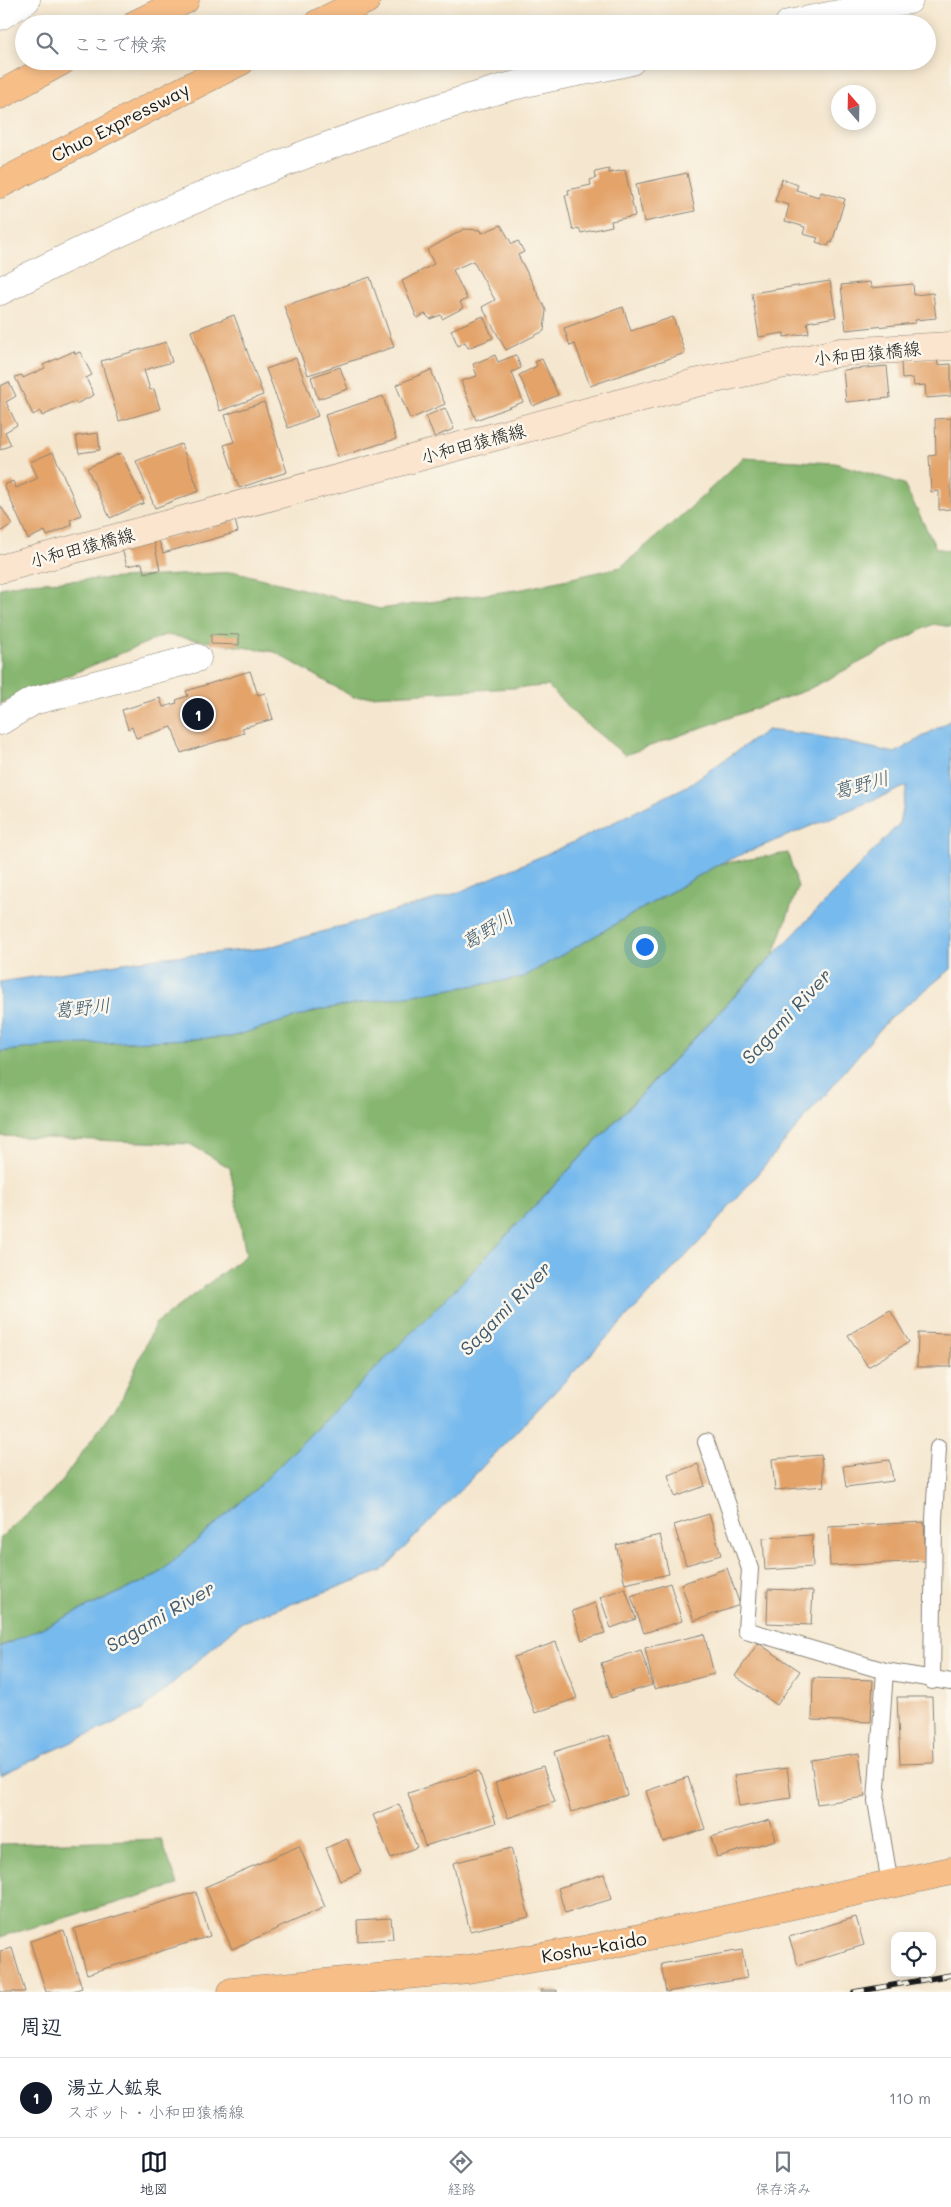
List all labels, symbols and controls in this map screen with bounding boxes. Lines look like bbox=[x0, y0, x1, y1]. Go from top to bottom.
search box bbox=[15, 15, 936, 70]
icon: search bbox=[33, 29, 61, 57]
text: ここで検索 bbox=[73, 31, 168, 56]
street label: Chuo Expressway bbox=[47, 77, 193, 167]
north arrow bbox=[831, 85, 876, 130]
street label: 小和田猿橋線 bbox=[812, 335, 922, 371]
street label: 小和田猿橋線 bbox=[418, 417, 528, 469]
street label: 小和田猿橋線 bbox=[27, 521, 137, 573]
pin: 1 bbox=[182, 695, 214, 733]
water label: 葛野川 bbox=[830, 765, 892, 803]
water label: 葛野川 bbox=[456, 904, 518, 954]
your location bbox=[632, 934, 658, 960]
water label: Sagami River bbox=[735, 963, 837, 1069]
water label: 葛野川 bbox=[52, 992, 112, 1022]
water label: Sagami River bbox=[454, 1256, 556, 1360]
water label: Sagami River bbox=[101, 1575, 219, 1657]
street label: Koshu-kaido bbox=[540, 1926, 649, 1968]
map controls bbox=[891, 1932, 936, 1977]
button: locate bbox=[891, 1932, 936, 1977]
text: 周辺 bbox=[20, 2012, 62, 2039]
text: 湯立人鉱泉 bbox=[67, 2074, 162, 2099]
text: 1 bbox=[32, 2087, 40, 2108]
text: 110 m bbox=[889, 2087, 931, 2108]
text: スポット · 小和田猿橋線 bbox=[67, 2101, 244, 2122]
tab: 地図 bbox=[140, 2148, 168, 2198]
tab: 経路 bbox=[447, 2148, 475, 2198]
tab: 保存済み bbox=[755, 2148, 811, 2198]

